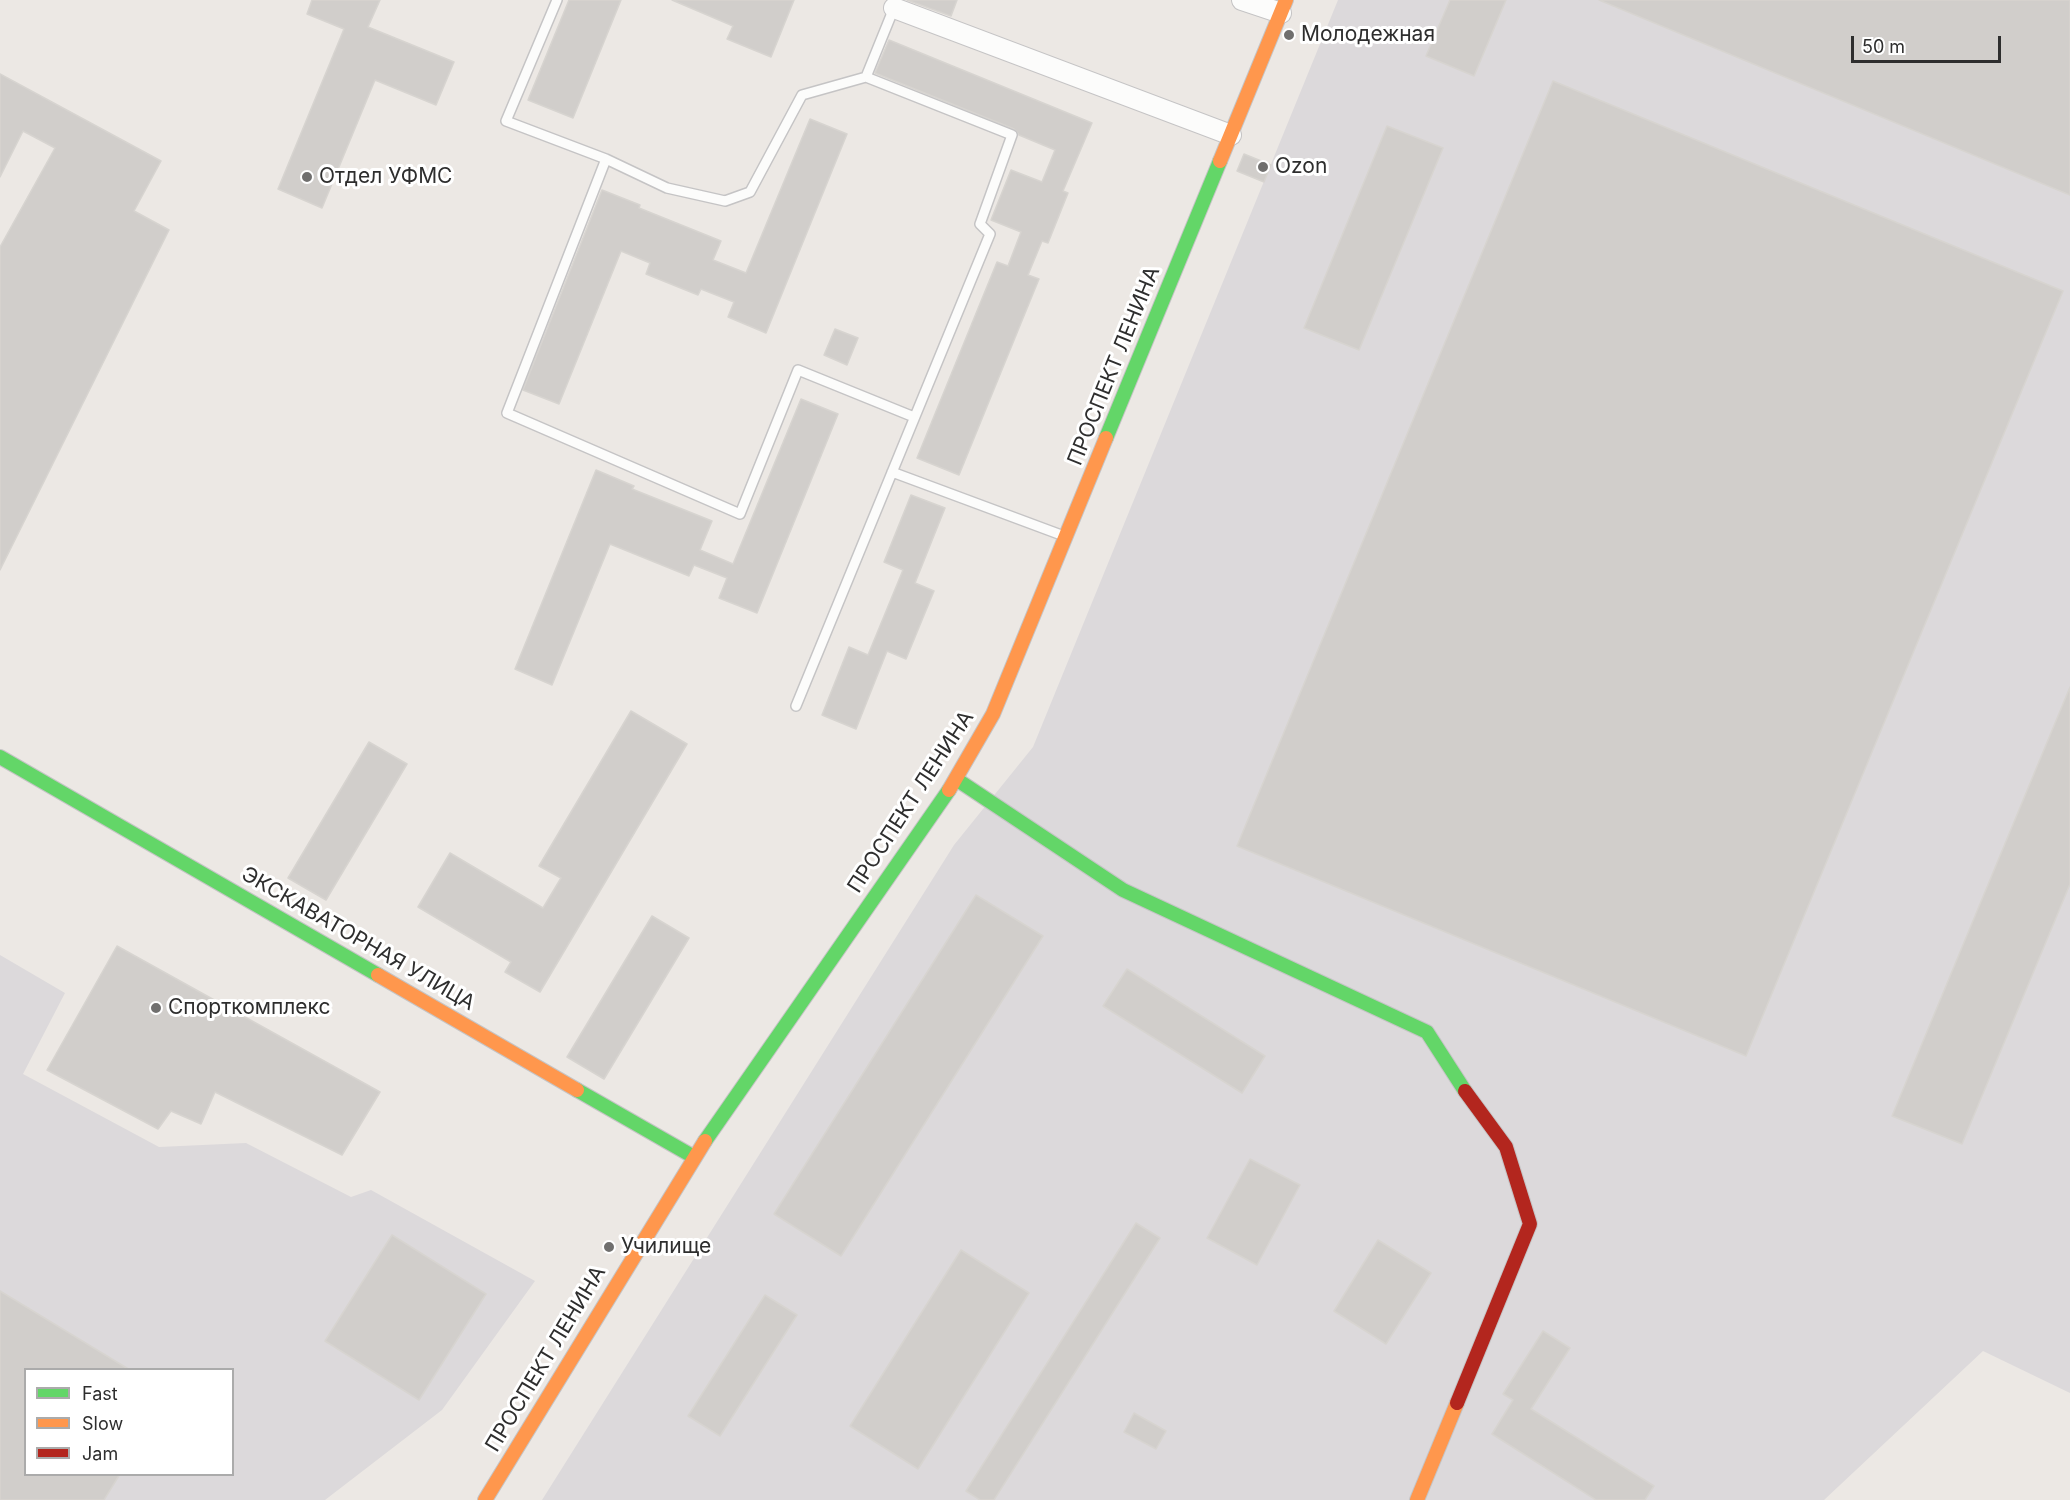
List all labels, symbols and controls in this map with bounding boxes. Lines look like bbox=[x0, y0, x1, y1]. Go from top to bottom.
place label: Молодежная bbox=[1301, 22, 1435, 48]
scale bar bbox=[1854, 24, 2004, 62]
marker: Молодежная bbox=[1282, 28, 1296, 42]
text: 50 m bbox=[1862, 36, 1905, 57]
place label: Ozon bbox=[1275, 154, 1327, 180]
marker: Ozon bbox=[1256, 160, 1270, 174]
place label: Отдел УФМС bbox=[319, 164, 452, 190]
marker: Отдел УФМС bbox=[300, 170, 314, 184]
street label: ПРОСПЕКТ ЛЕНИНА bbox=[1063, 263, 1165, 469]
street label: ПРОСПЕКТ ЛЕНИНА bbox=[843, 706, 979, 898]
street label: ЭКСКАВАТОРНАЯ УЛИЦА bbox=[237, 862, 479, 1016]
place label: Спорткомплекс bbox=[168, 995, 330, 1021]
marker: Спорткомплекс bbox=[149, 1001, 163, 1015]
place label: Училище bbox=[621, 1234, 711, 1260]
marker: Училище bbox=[602, 1240, 616, 1254]
street label: ПРОСПЕКТ ЛЕНИНА bbox=[481, 1262, 611, 1456]
legend bbox=[24, 1368, 234, 1476]
text: Fast bbox=[82, 1383, 118, 1404]
text: Slow bbox=[82, 1413, 123, 1434]
text: Jam bbox=[82, 1443, 118, 1464]

